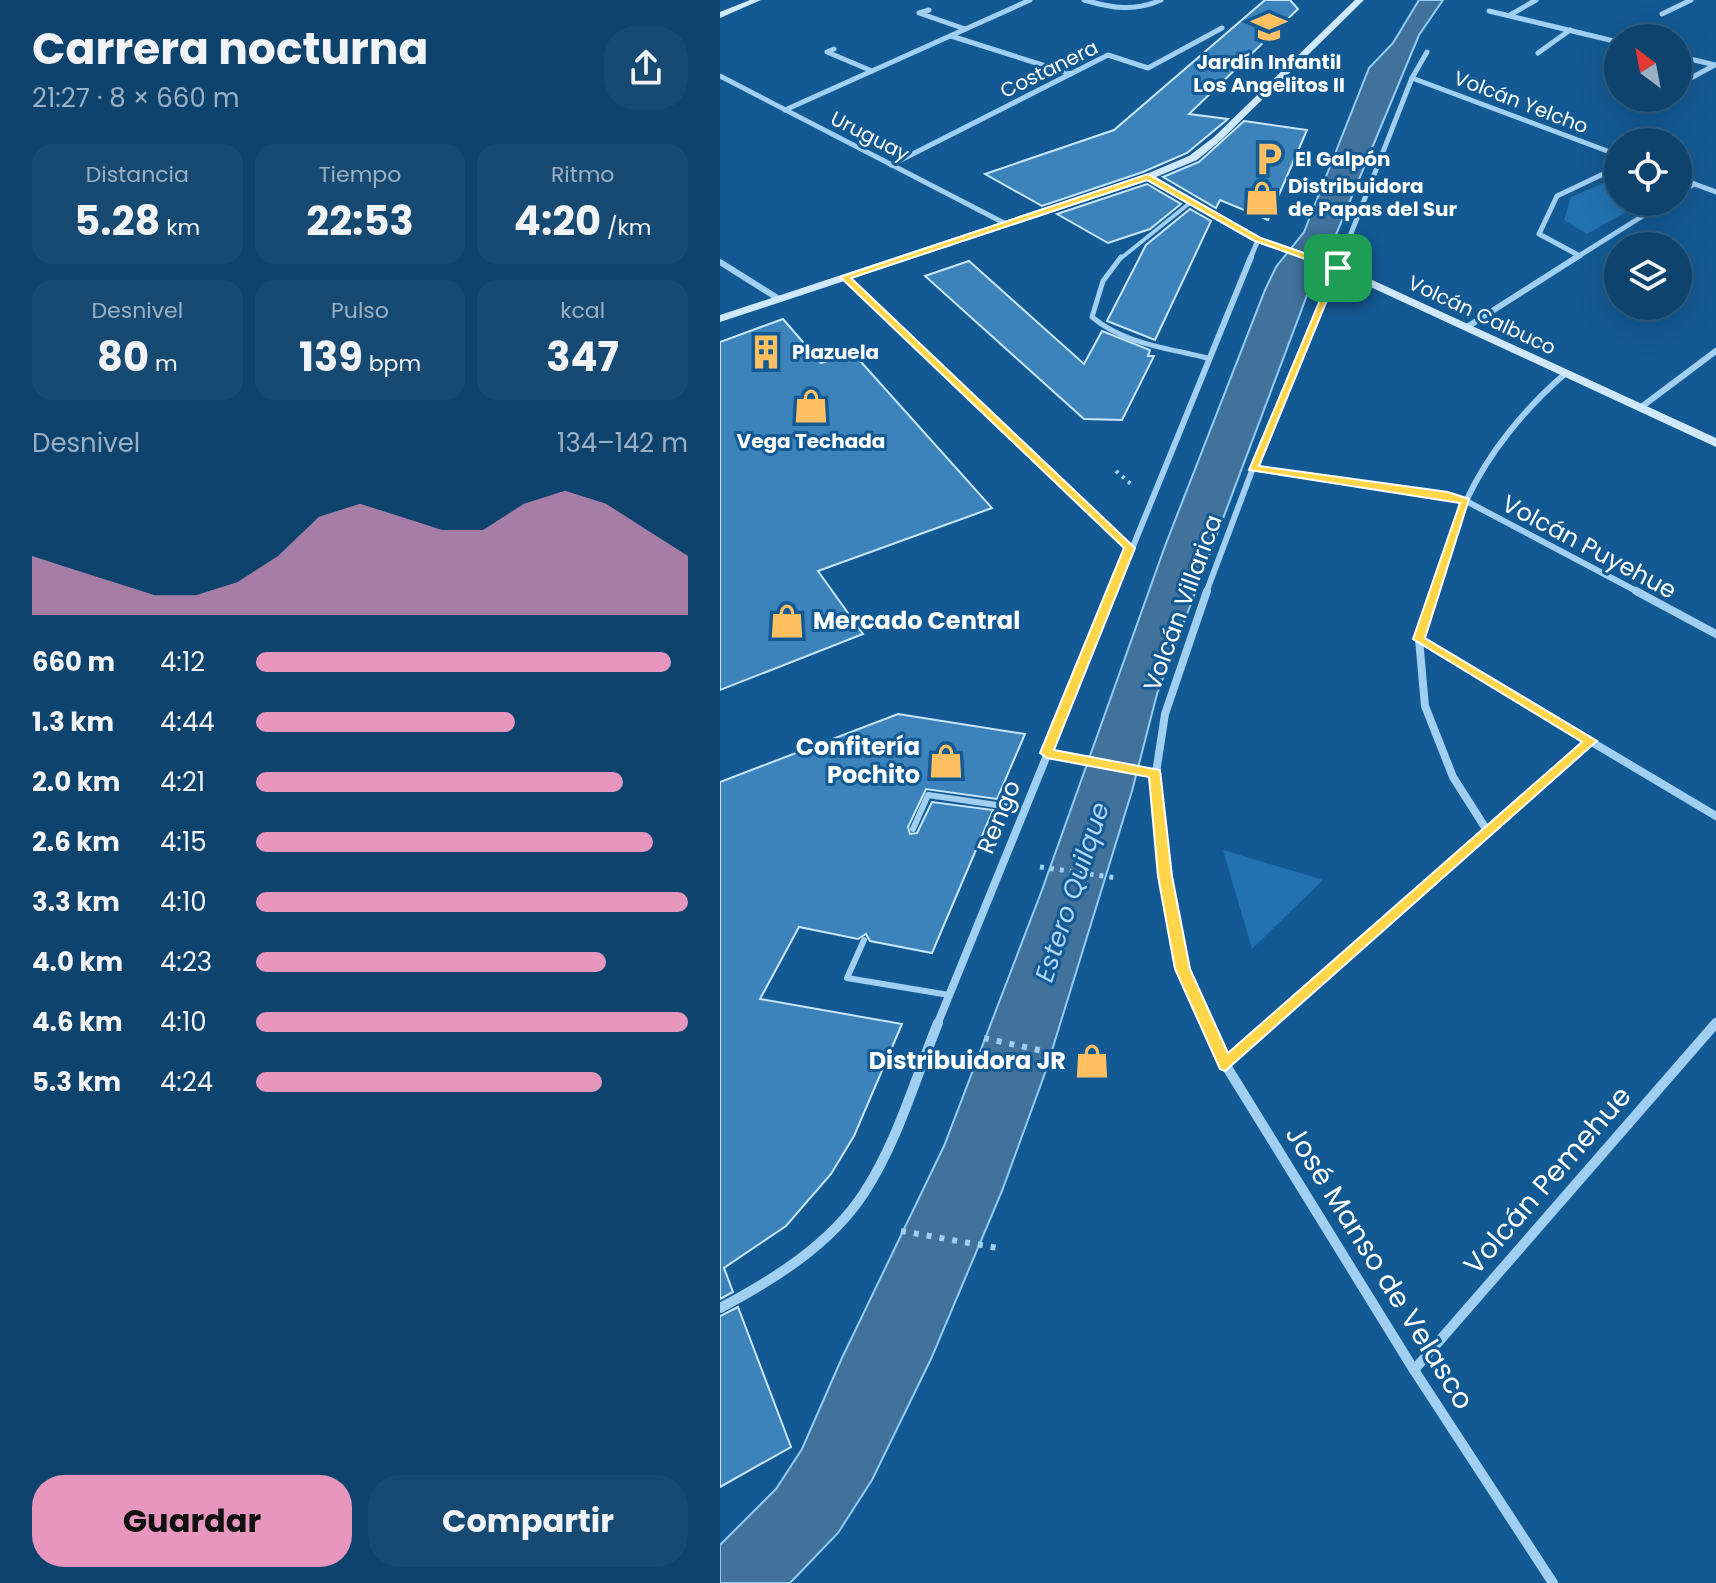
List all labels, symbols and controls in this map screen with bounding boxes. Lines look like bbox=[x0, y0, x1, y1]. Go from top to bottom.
school or university icon: Jardín Infantil Los Angelitos II bbox=[1250, 8, 1288, 46]
text: Carrera nocturna bbox=[32, 18, 428, 79]
north arrow bbox=[1604, 24, 1692, 112]
map controls bbox=[1604, 24, 1692, 320]
button: share bbox=[604, 26, 688, 110]
street label: Costanera bbox=[995, 33, 1103, 105]
place label: Jardín Infantil Los Angelitos II bbox=[1193, 48, 1345, 99]
street label: Volcán Yelcho bbox=[1450, 64, 1592, 140]
text: 21:27 · 8 × 660 m bbox=[32, 80, 239, 116]
street label: Uruguay bbox=[826, 104, 914, 168]
button: locate bbox=[1604, 128, 1692, 216]
parking icon: El Galpón bbox=[1250, 140, 1288, 178]
place label: El Galpón bbox=[1295, 145, 1390, 173]
text: Distancia bbox=[86, 159, 189, 190]
text: Tiempo bbox=[319, 159, 401, 190]
text: Ritmo bbox=[551, 159, 614, 190]
place label: Distribuidora de Papas del Sur bbox=[1288, 172, 1458, 223]
shop icon: Distribuidora de Papas del Sur bbox=[1243, 179, 1281, 217]
text: 5.28 bbox=[74, 193, 160, 249]
text: 22:53 bbox=[306, 193, 414, 249]
text: 4:20 bbox=[514, 193, 601, 249]
text: km bbox=[160, 212, 200, 243]
text: /km bbox=[601, 212, 652, 243]
button: layers bbox=[1604, 232, 1692, 320]
pin bbox=[1304, 234, 1372, 302]
icon: arrive bbox=[1316, 246, 1360, 290]
street label: Volcán Calbuco bbox=[1403, 268, 1561, 362]
text: Desnivel bbox=[92, 295, 183, 326]
text: Pulso bbox=[331, 295, 389, 326]
text: kcal bbox=[560, 295, 605, 326]
text: 80 bbox=[97, 329, 149, 385]
text: 139 bbox=[299, 329, 363, 385]
text: 347 bbox=[546, 329, 619, 385]
building icon: Plazuela bbox=[747, 333, 785, 371]
place label: Plazuela bbox=[792, 338, 879, 366]
text: m bbox=[149, 348, 178, 379]
text: bpm bbox=[363, 348, 421, 379]
shop icon: Vega Techada bbox=[792, 387, 830, 425]
text: Desnivel bbox=[32, 425, 140, 461]
text: 134–142 m bbox=[557, 425, 688, 461]
place label: Vega Techada bbox=[737, 427, 885, 455]
street label: Volcán Puyehue bbox=[1496, 487, 1682, 607]
street label: Volcán Villarica bbox=[1135, 510, 1230, 696]
shop icon: Mercado Central bbox=[768, 602, 806, 640]
place label: Mercado Central bbox=[813, 604, 1020, 637]
text: 660 m bbox=[32, 644, 115, 680]
text: 4:12 bbox=[160, 644, 205, 680]
text: 1.3 km bbox=[32, 704, 114, 740]
text: 4:44 bbox=[160, 704, 215, 740]
place label: Confitería Pochito bbox=[796, 730, 920, 791]
shop icon: Confitería Pochito bbox=[927, 742, 965, 780]
text: 2.0 km bbox=[32, 764, 120, 800]
text: 4:21 bbox=[160, 764, 205, 800]
street label: Rengo bbox=[969, 775, 1028, 858]
water label: Estero Quilque bbox=[1026, 798, 1118, 986]
text: 2.6 km bbox=[32, 824, 120, 860]
text: 4:15 bbox=[160, 824, 207, 860]
text: 3.3 km bbox=[32, 884, 120, 920]
text: 4:10 bbox=[160, 884, 207, 920]
text: 4.0 km bbox=[32, 944, 123, 980]
text: 4:23 bbox=[160, 944, 212, 980]
text: 4.6 km bbox=[32, 1004, 123, 1040]
text: 4:10 bbox=[160, 1004, 207, 1040]
shop icon: Distribuidora JR bbox=[1073, 1042, 1111, 1080]
place label: Distribuidora JR bbox=[869, 1044, 1066, 1077]
text: 5.3 km bbox=[32, 1064, 121, 1100]
text: 4:24 bbox=[160, 1064, 213, 1100]
street label: Volcán Pemehue bbox=[1455, 1078, 1640, 1283]
street label: José Manso de Velasco bbox=[1276, 1118, 1483, 1417]
button: Guardar bbox=[32, 1475, 352, 1567]
button: Compartir bbox=[368, 1475, 688, 1567]

